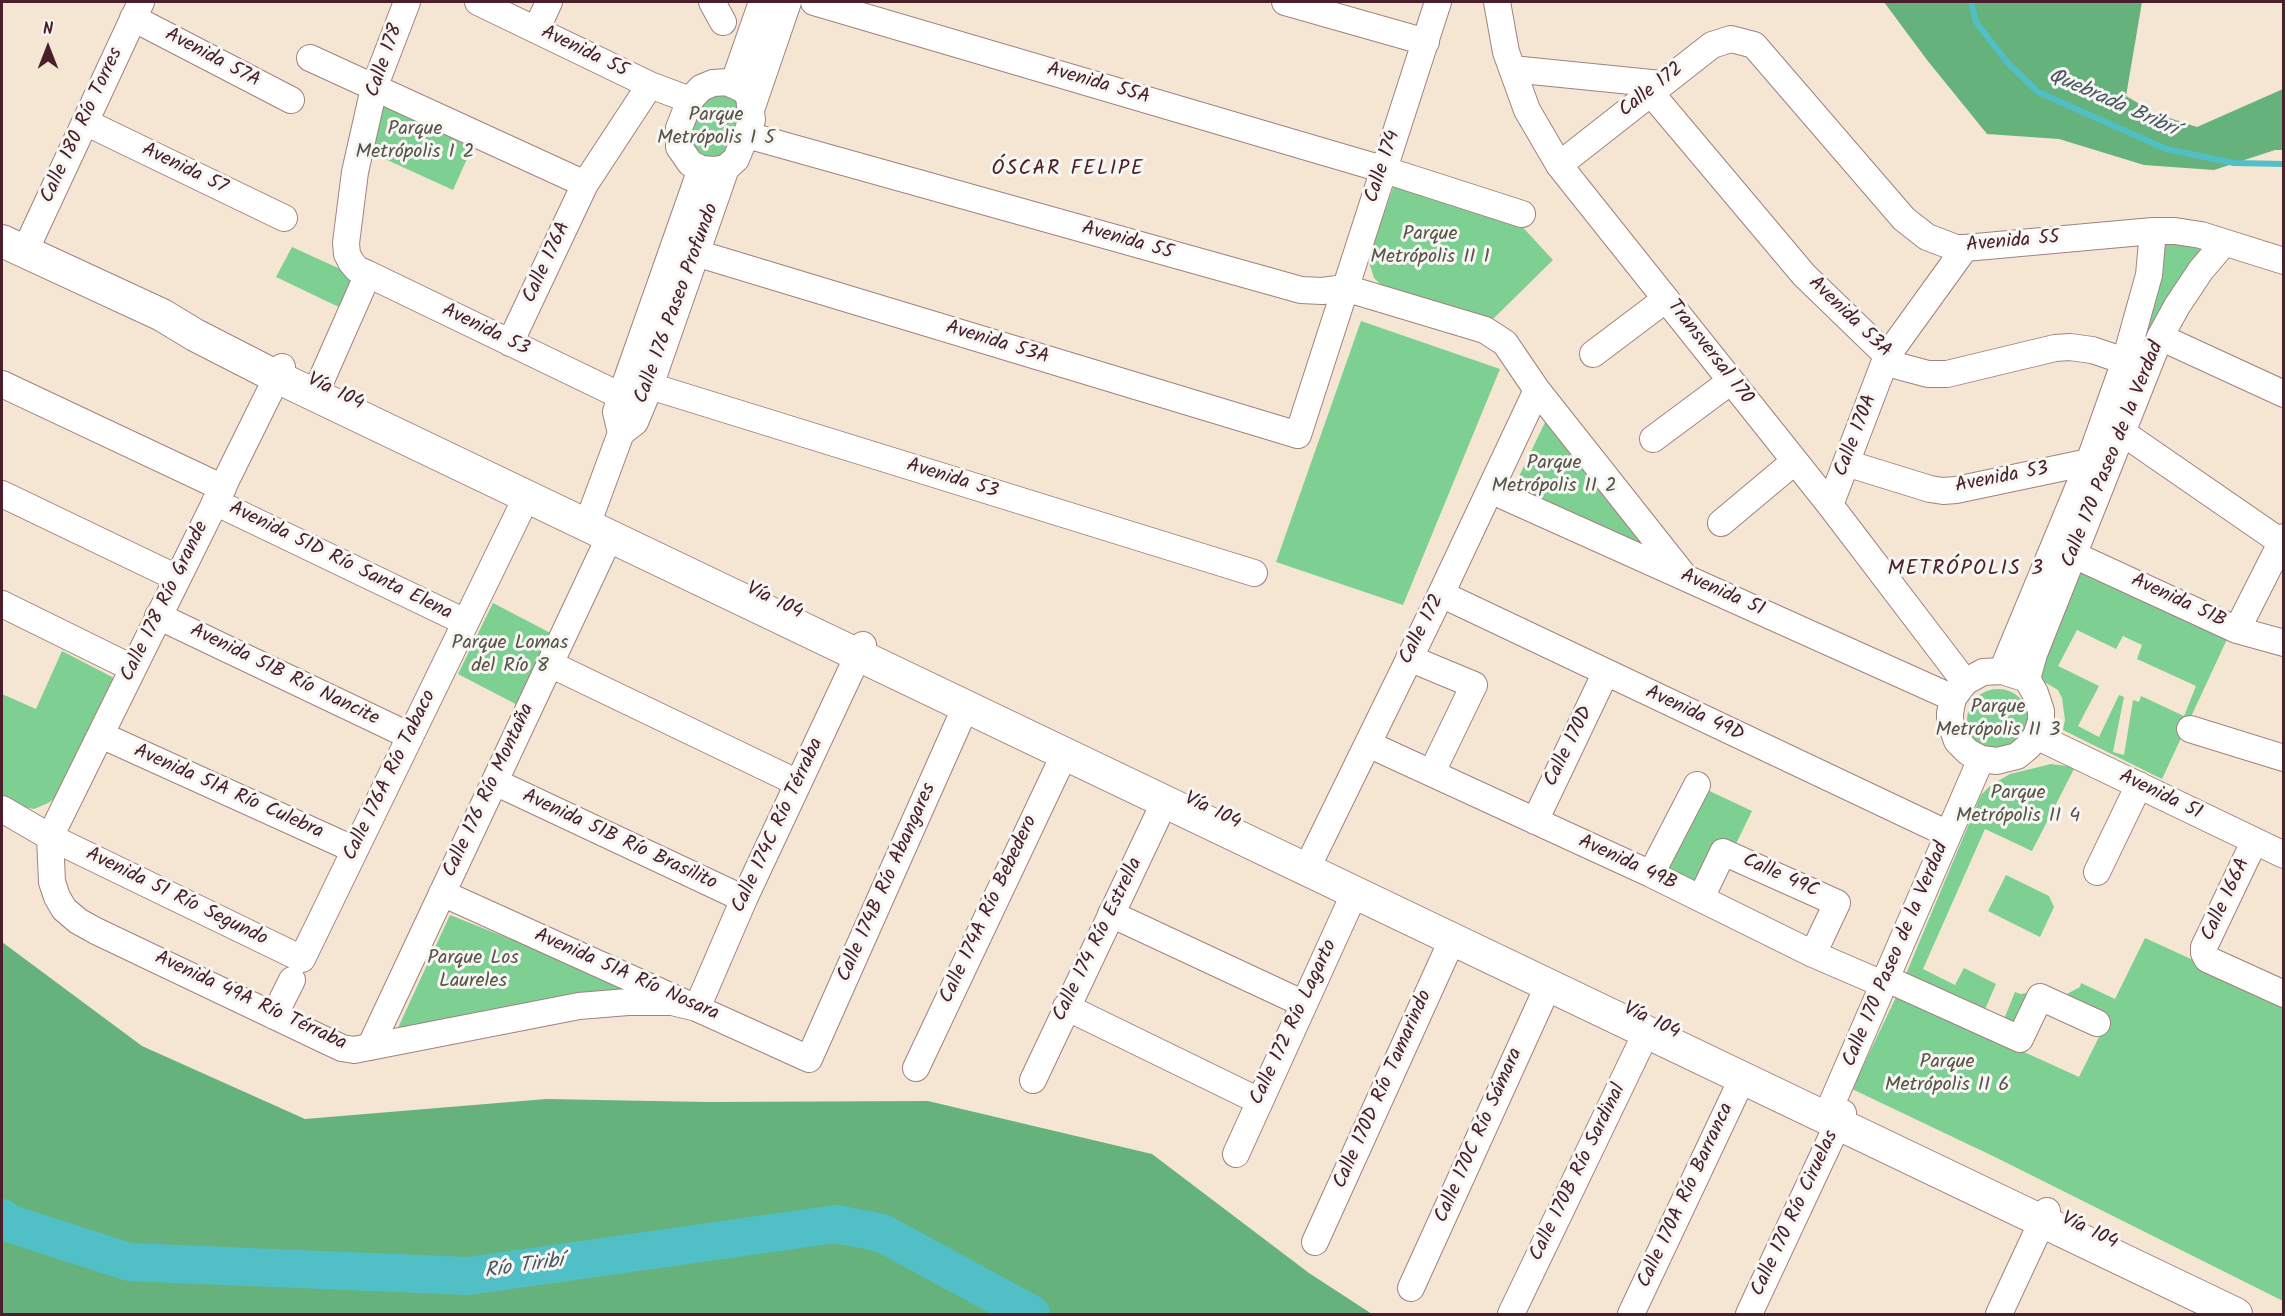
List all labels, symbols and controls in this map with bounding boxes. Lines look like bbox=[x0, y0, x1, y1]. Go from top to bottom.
text: N bbox=[43, 17, 53, 42]
north arrow bbox=[18, 18, 78, 78]
street label: Calle 178 bbox=[362, 21, 410, 101]
street label: Avenida 55 bbox=[537, 22, 631, 84]
street label: Avenida 57A bbox=[160, 24, 264, 94]
street label: Calle 180 Río Torres bbox=[37, 45, 129, 207]
street label: Calle 172 bbox=[1615, 58, 1689, 124]
street label: Avenida 55A bbox=[1044, 59, 1152, 111]
water label: Quebrada Bribrí bbox=[2044, 64, 2180, 144]
park label: Parque Metrópolis I 5 bbox=[657, 105, 775, 152]
park label: Parque Metrópolis I 2 bbox=[356, 119, 474, 166]
street label: Calle 174 bbox=[1361, 128, 1407, 206]
street label: Avenida 57 bbox=[137, 139, 231, 201]
district label: ÓSCAR FELIPE bbox=[992, 157, 1144, 183]
street label: Calle 176 Paseo Profundo bbox=[631, 201, 725, 407]
street label: Avenida 55 bbox=[1079, 218, 1175, 266]
street label: Calle 176A bbox=[519, 219, 577, 307]
park label: Parque Metrópolis II 1 bbox=[1370, 224, 1490, 271]
street label: Avenida 55 bbox=[1965, 227, 2061, 259]
street label: Avenida 53A bbox=[1802, 272, 1896, 364]
street label: Transversal 170 bbox=[1661, 296, 1757, 410]
street label: Avenida 53 bbox=[437, 299, 533, 363]
street label: Avenida 53A bbox=[942, 317, 1052, 371]
street label: Calle 170 Paseo de la Verdad bbox=[2058, 339, 2170, 571]
street label: Vía 104 bbox=[303, 369, 367, 417]
street label: Calle 170A bbox=[1830, 392, 1884, 480]
park label: Parque Metrópolis II 2 bbox=[1491, 453, 1617, 500]
street label: Avenida 53 bbox=[903, 455, 1001, 505]
street label: Avenida 53 bbox=[1953, 458, 2051, 500]
street label: Avenida 51D Río Santa Elena bbox=[225, 497, 455, 627]
street label: Calle 178 Río Grande bbox=[117, 518, 215, 686]
district label: METRÓPOLIS 3 bbox=[1887, 557, 2045, 583]
street label: Avenida 51 bbox=[1676, 565, 1768, 623]
street label: Avenida 51B bbox=[2127, 570, 2229, 634]
street label: Vía 104 bbox=[742, 578, 806, 626]
street label: Calle 172 bbox=[1395, 591, 1451, 669]
street label: Avenida 51B Río Nancite bbox=[185, 620, 383, 732]
park label: Parque Lomas del Río 8 bbox=[452, 633, 568, 680]
street label: Avenida 49D bbox=[1641, 682, 1747, 748]
street label: Calle 176A Río Tabaco bbox=[339, 687, 443, 865]
park label: Parque Metrópolis II 3 bbox=[1936, 697, 2060, 744]
street label: Calle 176 Río Montaña bbox=[439, 700, 541, 882]
street label: Calle 170D bbox=[1540, 703, 1600, 791]
street label: Calle 174C Río Térraba bbox=[728, 735, 830, 917]
street label: Avenida 51A Río Culebra bbox=[129, 740, 327, 846]
street label: Avenida 51 bbox=[2115, 766, 2205, 826]
street label: Calle 174B Río Abangares bbox=[833, 780, 943, 986]
park label: Parque Metrópolis II 4 bbox=[1956, 783, 2080, 830]
street label: Avenida 51B Río Brasilito bbox=[518, 785, 720, 897]
street label: Vía 104 bbox=[1180, 788, 1244, 836]
street label: Calle 174A Río Bebedero bbox=[936, 812, 1044, 1008]
street label: Avenida 49B bbox=[1574, 831, 1680, 897]
street label: Calle 170 Paseo de la Verdad bbox=[1839, 839, 1955, 1071]
street label: Avenida 51 Río Segundo bbox=[81, 844, 271, 952]
street label: Calle 49C bbox=[1738, 850, 1822, 904]
street label: Calle 174 Río Estrella bbox=[1049, 854, 1149, 1026]
street label: Calle 166A bbox=[2197, 855, 2257, 945]
street label: Avenida 51A Río Nosara bbox=[530, 924, 722, 1028]
street label: Calle 172 Río Lagarto bbox=[1246, 937, 1344, 1109]
street label: Avenida 49A Río Térraba bbox=[150, 947, 350, 1057]
park label: Parque Los Laureles bbox=[427, 948, 519, 995]
street label: Calle 170D Río Tamarindo bbox=[1329, 987, 1439, 1193]
street label: Vía 104 bbox=[1619, 998, 1683, 1046]
street label: Calle 170C Río Sámara bbox=[1431, 1045, 1529, 1227]
park label: Parque Metrópolis II 6 bbox=[1885, 1052, 2009, 1099]
street label: Calle 170B Río Sardinal bbox=[1526, 1080, 1632, 1266]
street label: Calle 170A Río Barranca bbox=[1634, 1100, 1740, 1292]
street label: Calle 170 Río Ciruelas bbox=[1747, 1127, 1845, 1301]
street label: Vía 104 bbox=[2057, 1208, 2121, 1256]
water label: Río Tiribí bbox=[483, 1250, 565, 1286]

